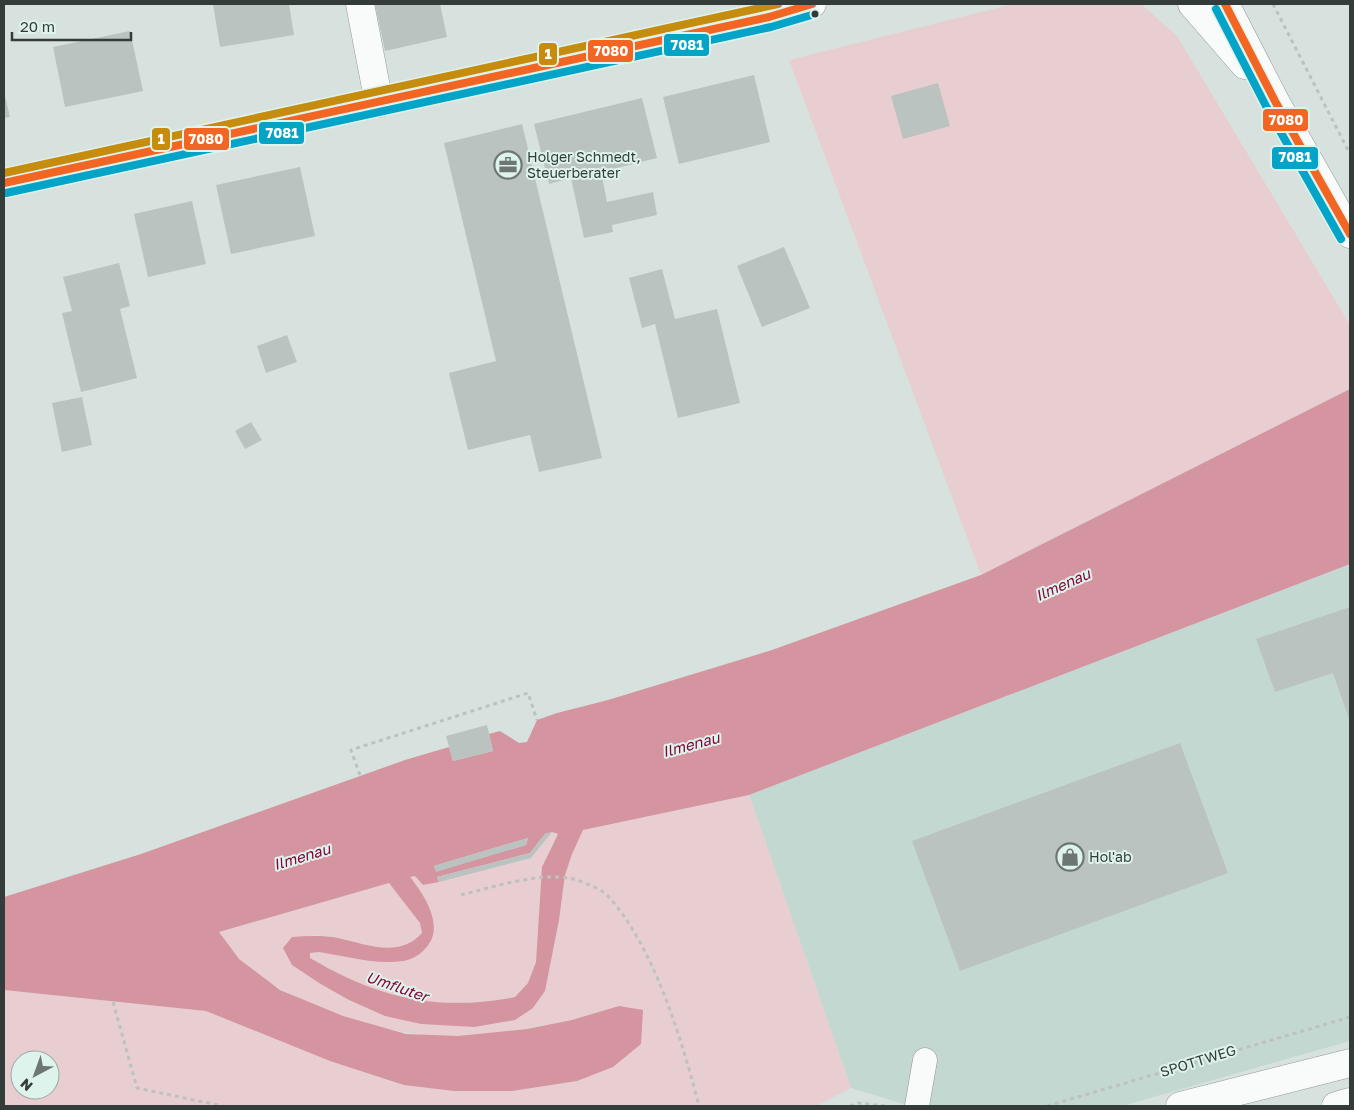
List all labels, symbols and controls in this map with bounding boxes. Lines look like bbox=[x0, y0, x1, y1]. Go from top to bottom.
unlabelled marker bbox=[810, 9, 820, 19]
scale bar bbox=[12, 10, 131, 42]
text: 20 m bbox=[20, 17, 55, 35]
line badge: 7081 bbox=[663, 33, 710, 57]
text: 7081 bbox=[671, 36, 703, 53]
line badge: 7080 bbox=[587, 39, 634, 63]
line badge: 1 bbox=[538, 42, 558, 66]
text: 7080 bbox=[594, 42, 628, 59]
text: 1 bbox=[544, 45, 552, 62]
line badge: 7080 bbox=[1262, 108, 1309, 132]
text: 7080 bbox=[1269, 111, 1303, 128]
line badge: 7081 bbox=[258, 121, 305, 145]
text: 7081 bbox=[266, 124, 298, 141]
line badge: 1 bbox=[151, 127, 171, 151]
line badge: 7080 bbox=[183, 127, 230, 151]
text: 1 bbox=[157, 130, 165, 147]
text: 7080 bbox=[189, 130, 223, 147]
line badge: 7081 bbox=[1271, 146, 1319, 170]
place label: Holger Schmedt, Steuerberater bbox=[527, 148, 641, 181]
text: 7081 bbox=[1279, 148, 1311, 165]
office icon: Holger Schmedt, Steuerberater bbox=[493, 150, 523, 180]
water label: Ilmenau bbox=[1032, 564, 1094, 604]
water label: Ilmenau bbox=[660, 728, 722, 760]
water label: Ilmenau bbox=[271, 839, 333, 873]
shop icon: Hol'ab bbox=[1055, 842, 1085, 872]
place label: Hol'ab bbox=[1089, 848, 1132, 865]
water label: Umfluter bbox=[364, 967, 433, 1006]
street label: SPOTTWEG bbox=[1158, 1041, 1238, 1080]
north arrow bbox=[10, 1050, 60, 1100]
text: N bbox=[17, 1075, 36, 1095]

